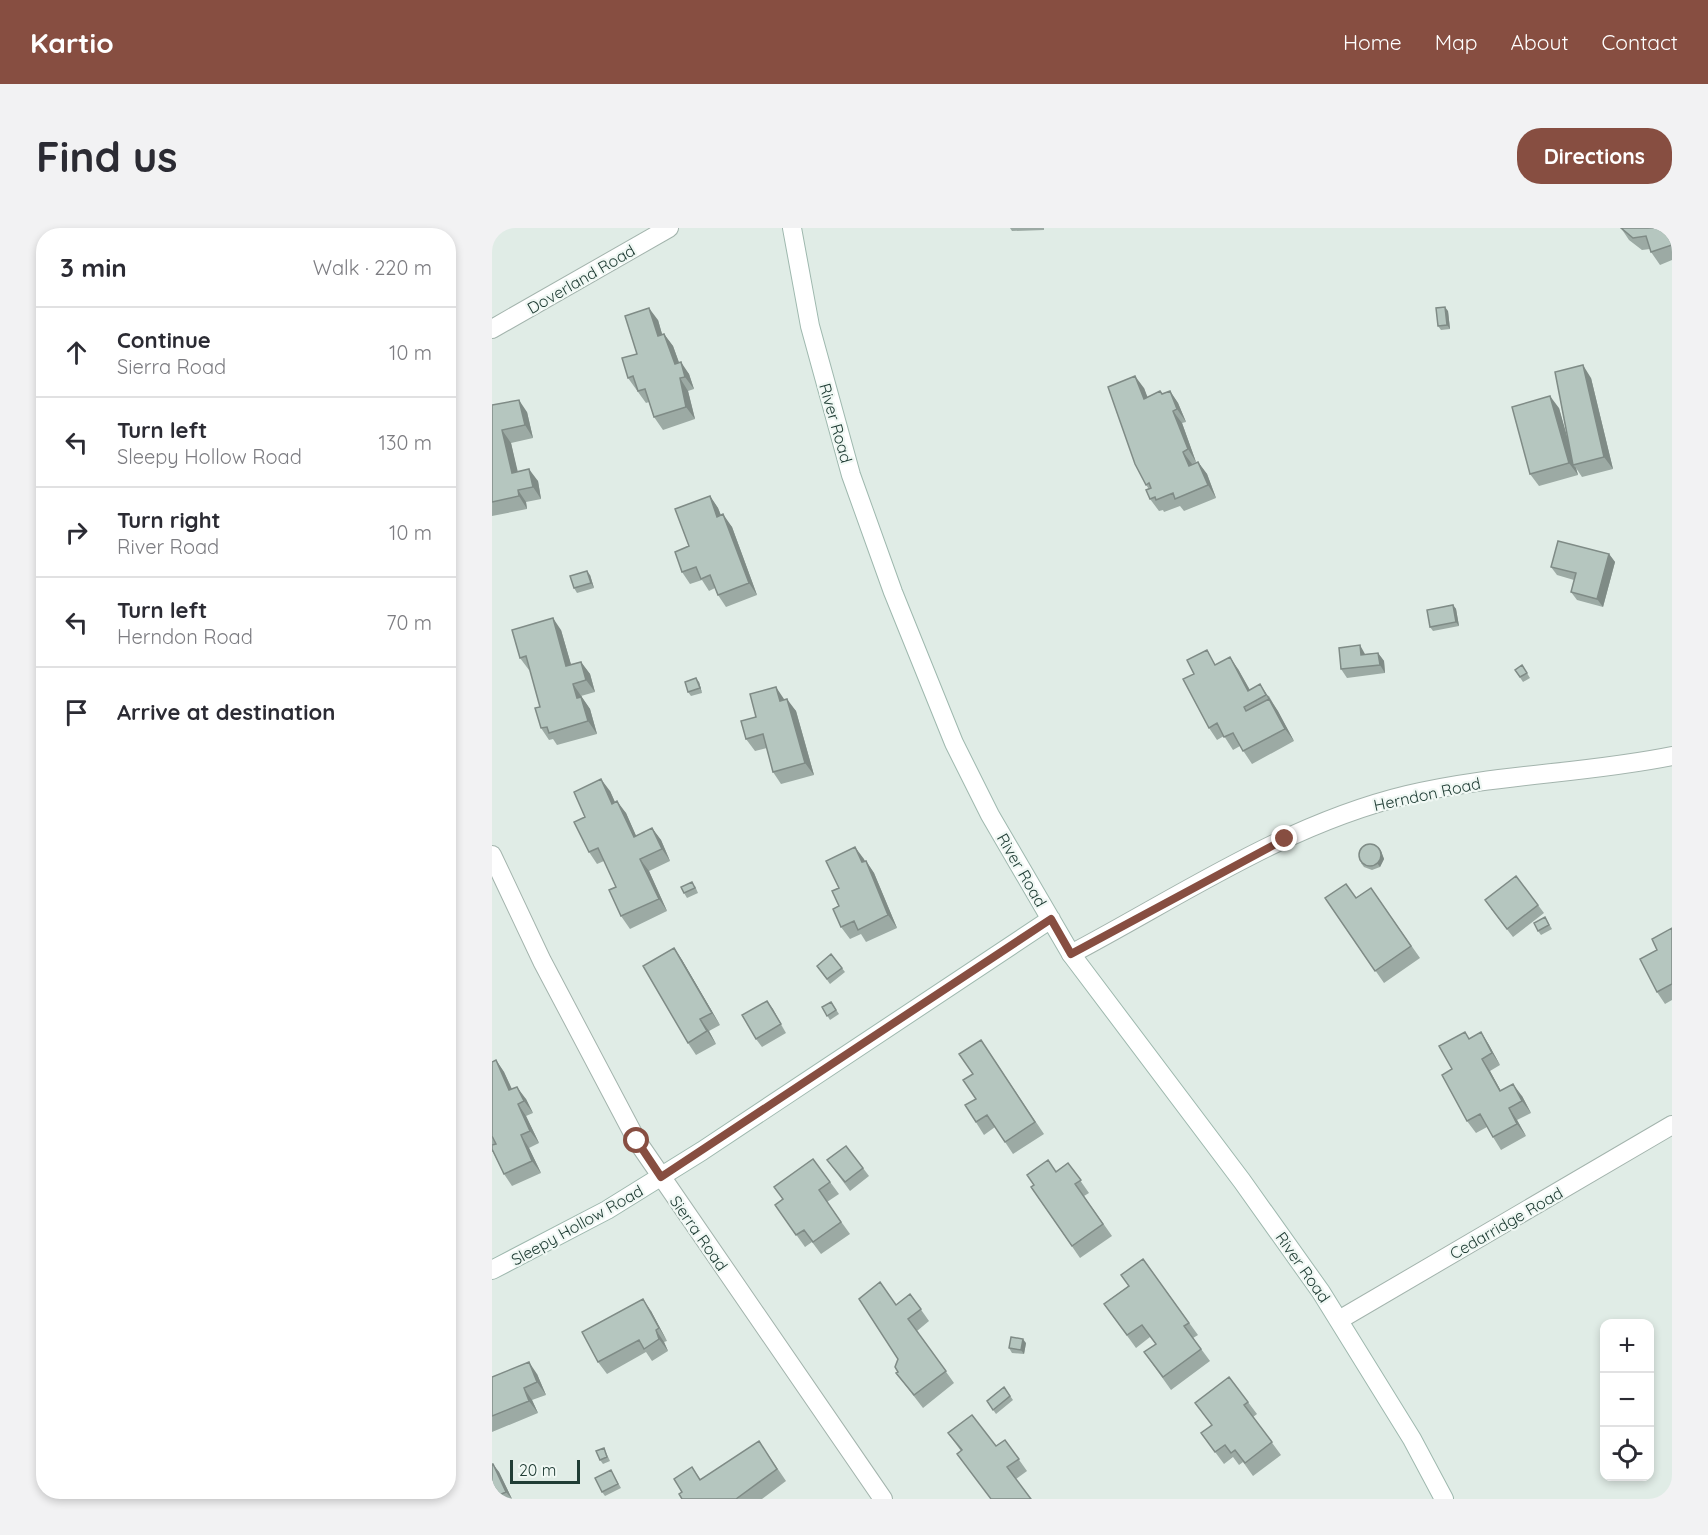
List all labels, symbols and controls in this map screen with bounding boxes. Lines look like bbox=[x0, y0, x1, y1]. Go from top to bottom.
text: Kartio bbox=[30, 25, 114, 60]
text: Home bbox=[1343, 29, 1402, 55]
text: Map bbox=[1435, 29, 1478, 55]
text: About bbox=[1511, 29, 1569, 55]
text: Contact bbox=[1602, 29, 1678, 55]
button: Directions bbox=[1517, 128, 1672, 184]
text: Find us bbox=[36, 130, 178, 183]
street label: Doverland Road bbox=[524, 240, 638, 318]
text: 3 min bbox=[60, 251, 127, 284]
text: Walk · 220 m bbox=[313, 255, 432, 280]
text: Continue bbox=[117, 326, 211, 354]
icon: ahead bbox=[60, 336, 93, 369]
text: 10 m bbox=[389, 340, 432, 365]
text: Sierra Road bbox=[117, 354, 226, 379]
street label: River Road bbox=[815, 381, 857, 465]
text: Turn left bbox=[117, 416, 207, 444]
icon: left bbox=[60, 426, 93, 459]
text: 130 m bbox=[379, 430, 432, 455]
text: Sleepy Hollow Road bbox=[117, 444, 302, 469]
text: Turn right bbox=[117, 506, 221, 534]
icon: right bbox=[60, 516, 93, 549]
text: 10 m bbox=[389, 520, 432, 545]
text: River Road bbox=[117, 534, 219, 559]
text: Turn left bbox=[117, 596, 207, 624]
icon: left bbox=[60, 606, 93, 639]
text: 70 m bbox=[386, 610, 432, 635]
text: Herndon Road bbox=[117, 624, 253, 649]
icon: arrive bbox=[60, 696, 93, 729]
text: Arrive at destination bbox=[117, 698, 335, 726]
street label: Herndon Road bbox=[1372, 773, 1482, 815]
route end bbox=[1271, 825, 1297, 851]
street label: River Road bbox=[993, 830, 1051, 910]
route start bbox=[623, 1127, 649, 1153]
street label: Sleepy Hollow Road bbox=[507, 1180, 647, 1270]
street label: Cedarridge Road bbox=[1446, 1183, 1566, 1263]
street label: Sierra Road bbox=[666, 1191, 732, 1275]
street label: River Road bbox=[1271, 1228, 1335, 1306]
map controls bbox=[1600, 1319, 1654, 1481]
button: + bbox=[1600, 1319, 1654, 1373]
button: − bbox=[1600, 1373, 1654, 1427]
button: locate bbox=[1600, 1427, 1654, 1481]
scale bar bbox=[510, 1457, 580, 1484]
text: 20 m bbox=[519, 1460, 556, 1480]

